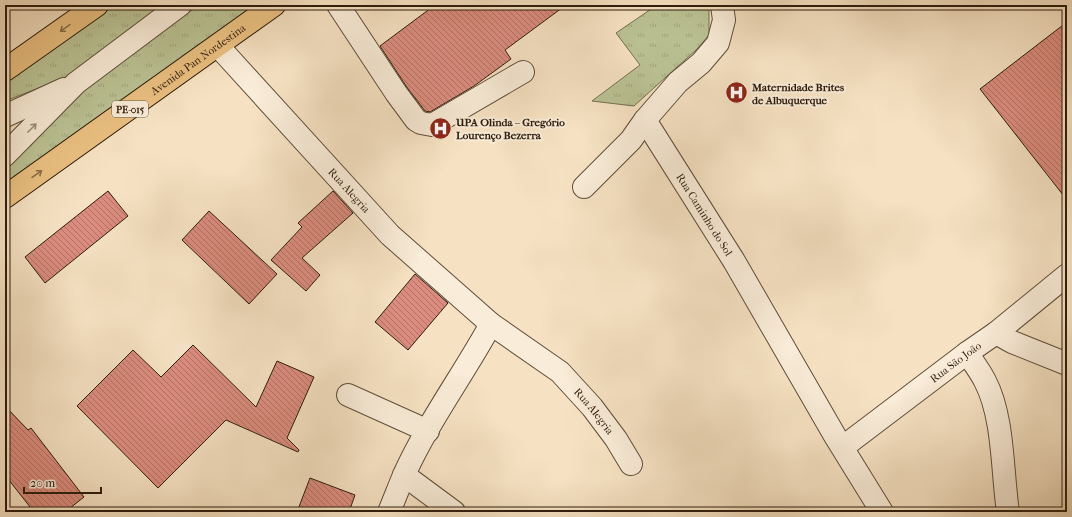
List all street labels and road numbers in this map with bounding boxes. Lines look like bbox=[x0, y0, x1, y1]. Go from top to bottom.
street label: Avenida Pan Nordestina bbox=[147, 21, 249, 99]
road number: PE-015 bbox=[112, 101, 148, 117]
street label: Rua Alegria bbox=[325, 165, 373, 216]
street label: Rua Caminho do Sol bbox=[673, 171, 735, 258]
street label: Rua São João bbox=[928, 339, 984, 386]
street label: Rua Alegria bbox=[571, 386, 617, 438]

